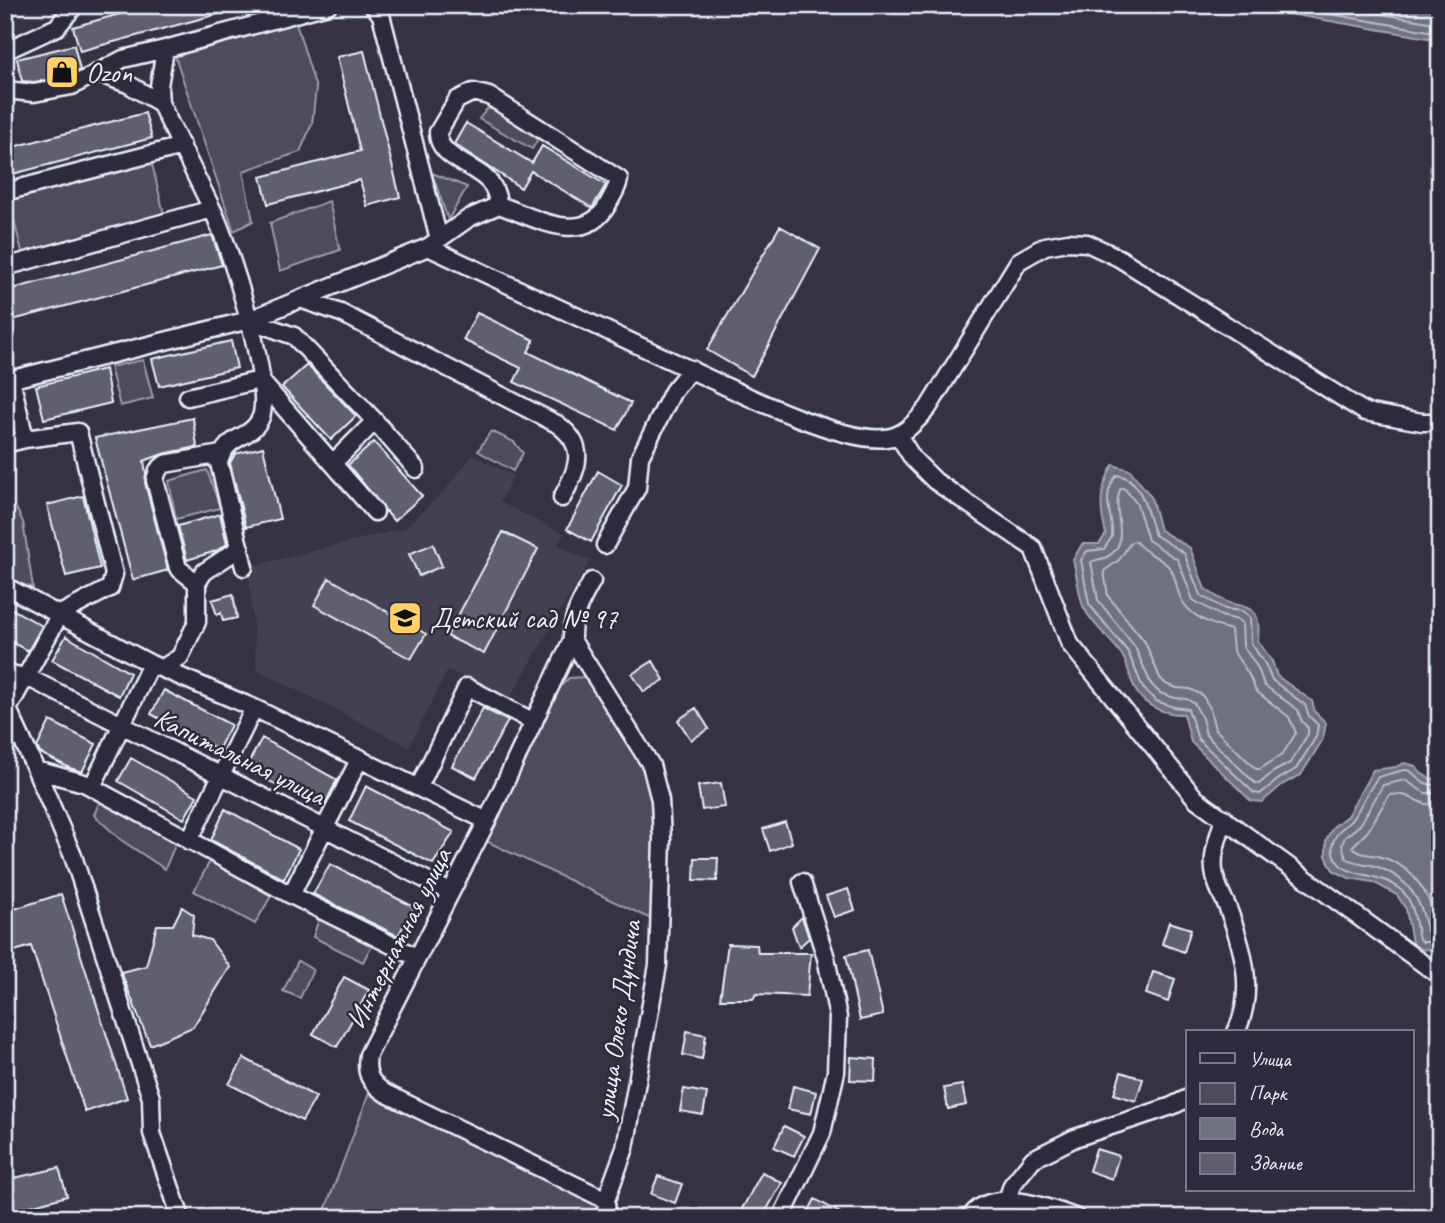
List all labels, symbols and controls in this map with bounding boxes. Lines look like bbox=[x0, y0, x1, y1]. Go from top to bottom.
shop icon: Ozon bbox=[43, 53, 81, 91]
place label: Ozon bbox=[86, 55, 132, 90]
school or university icon: Детский сад № 97 bbox=[386, 599, 424, 637]
place label: Детский сад № 97 bbox=[430, 601, 619, 636]
street label: Капитальная улица bbox=[149, 700, 332, 814]
street label: Интернатная улица bbox=[338, 840, 460, 1035]
street label: улица Олеко Дундича bbox=[586, 917, 649, 1124]
legend bbox=[1186, 1030, 1414, 1192]
text: Улица bbox=[1249, 1046, 1292, 1072]
text: Парк bbox=[1249, 1080, 1289, 1106]
text: Вода bbox=[1249, 1116, 1285, 1142]
text: Здание bbox=[1249, 1150, 1303, 1176]

